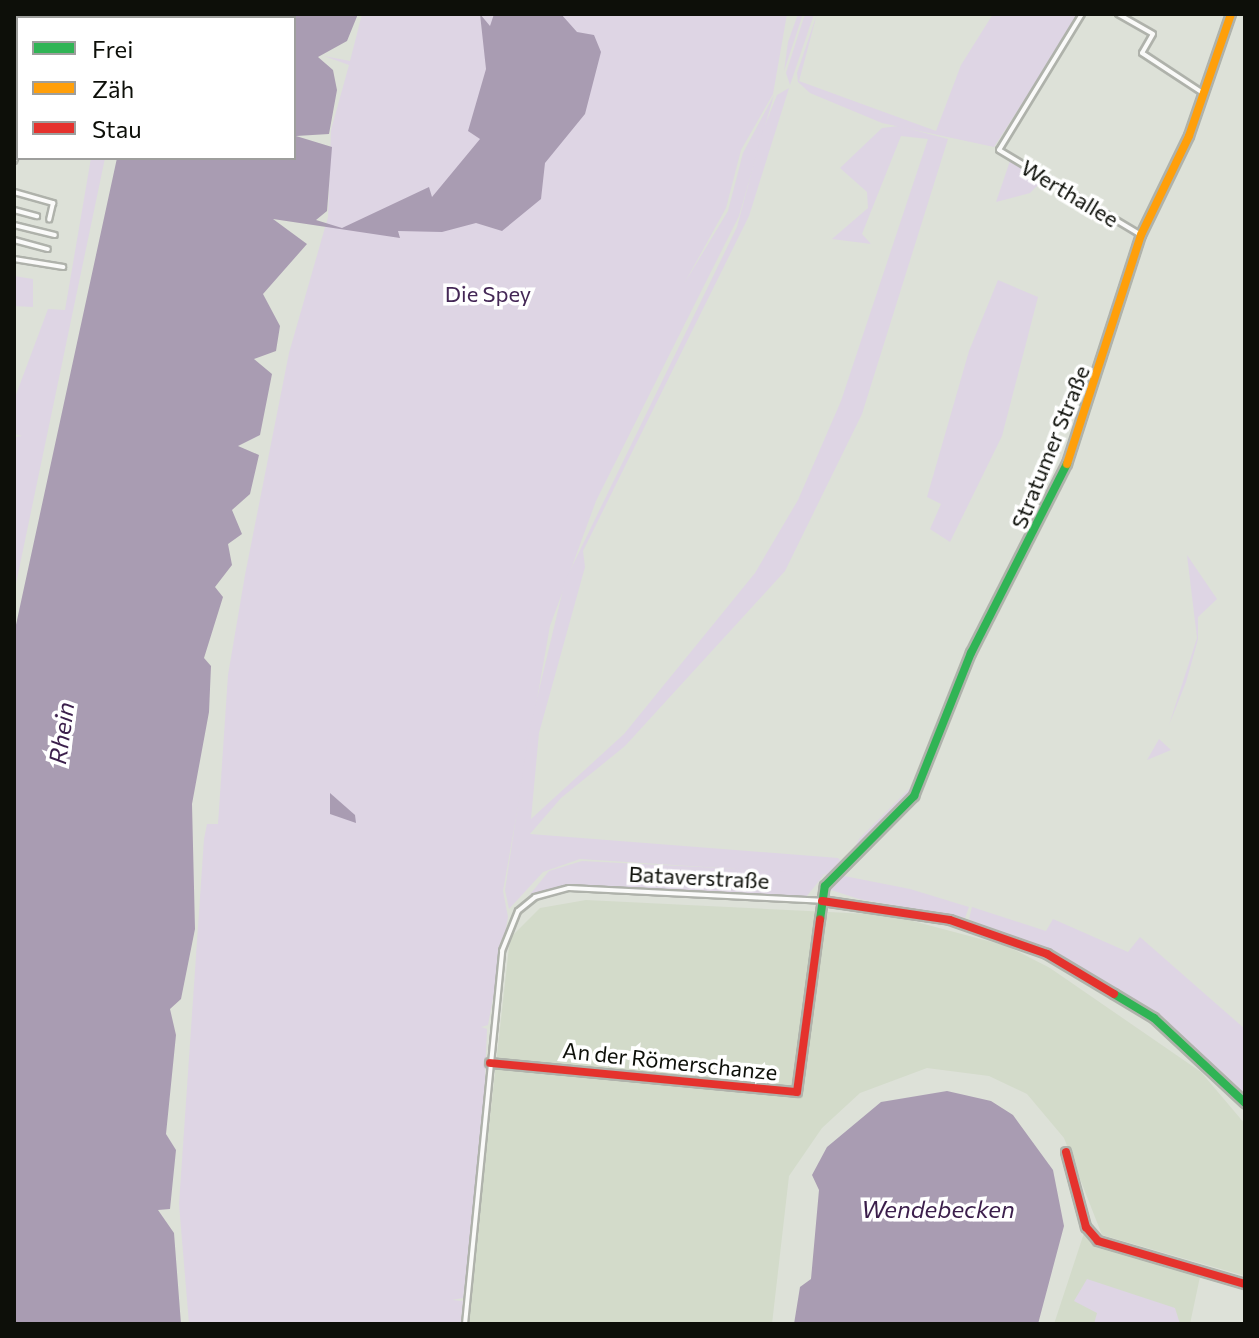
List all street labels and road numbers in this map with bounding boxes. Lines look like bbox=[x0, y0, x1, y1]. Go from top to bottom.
street label: Werthallee bbox=[1017, 154, 1123, 232]
street label: Stratumer Straße bbox=[1005, 362, 1095, 532]
street label: Bataverstraße bbox=[628, 860, 770, 894]
street label: An der Römerschanze bbox=[561, 1037, 779, 1085]

